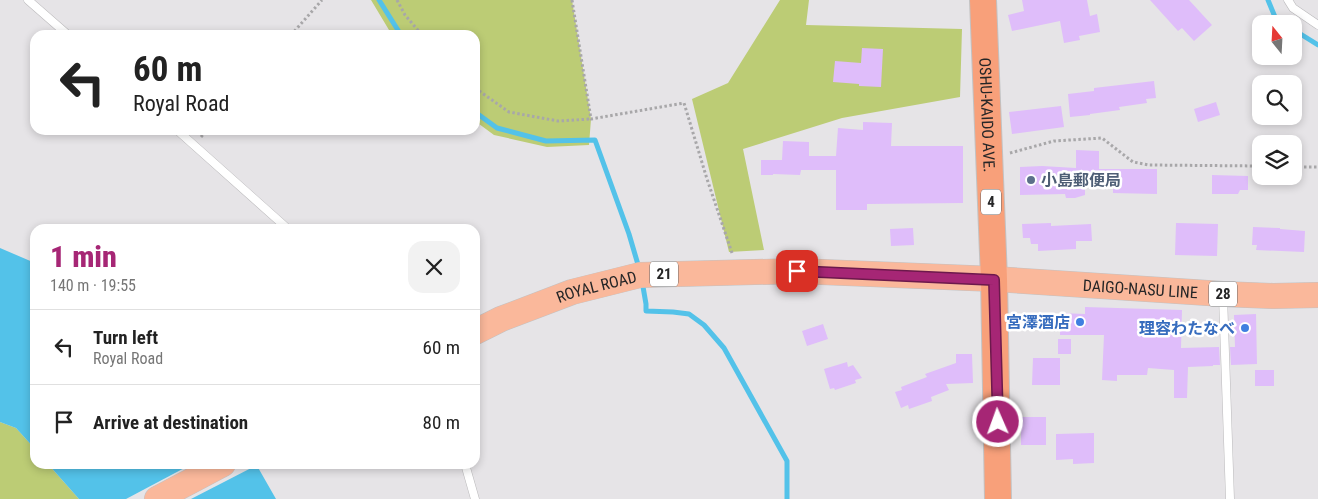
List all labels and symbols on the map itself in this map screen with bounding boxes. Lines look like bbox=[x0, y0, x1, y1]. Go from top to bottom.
north arrow bbox=[1252, 15, 1302, 65]
street label: OSHU-KAIDO AVE. bbox=[975, 57, 999, 173]
place label: 小島郵便局 bbox=[1041, 171, 1121, 190]
marker: 小島郵便局 bbox=[1025, 174, 1037, 186]
road number: 4 bbox=[981, 190, 1001, 214]
pin bbox=[776, 250, 818, 292]
road number: 21 bbox=[650, 262, 678, 286]
street label: ROYAL ROAD bbox=[554, 267, 639, 307]
street label: DAIGO-NASU LINE bbox=[1082, 276, 1198, 302]
road number: 28 bbox=[1209, 282, 1237, 306]
place label: 宮澤酒店 bbox=[1006, 313, 1070, 332]
marker: 宮澤酒店 bbox=[1074, 316, 1086, 328]
place label: 理容わたなべ bbox=[1139, 319, 1235, 338]
marker: 理容わたなべ bbox=[1239, 322, 1251, 334]
position arrow bbox=[971, 395, 1023, 447]

